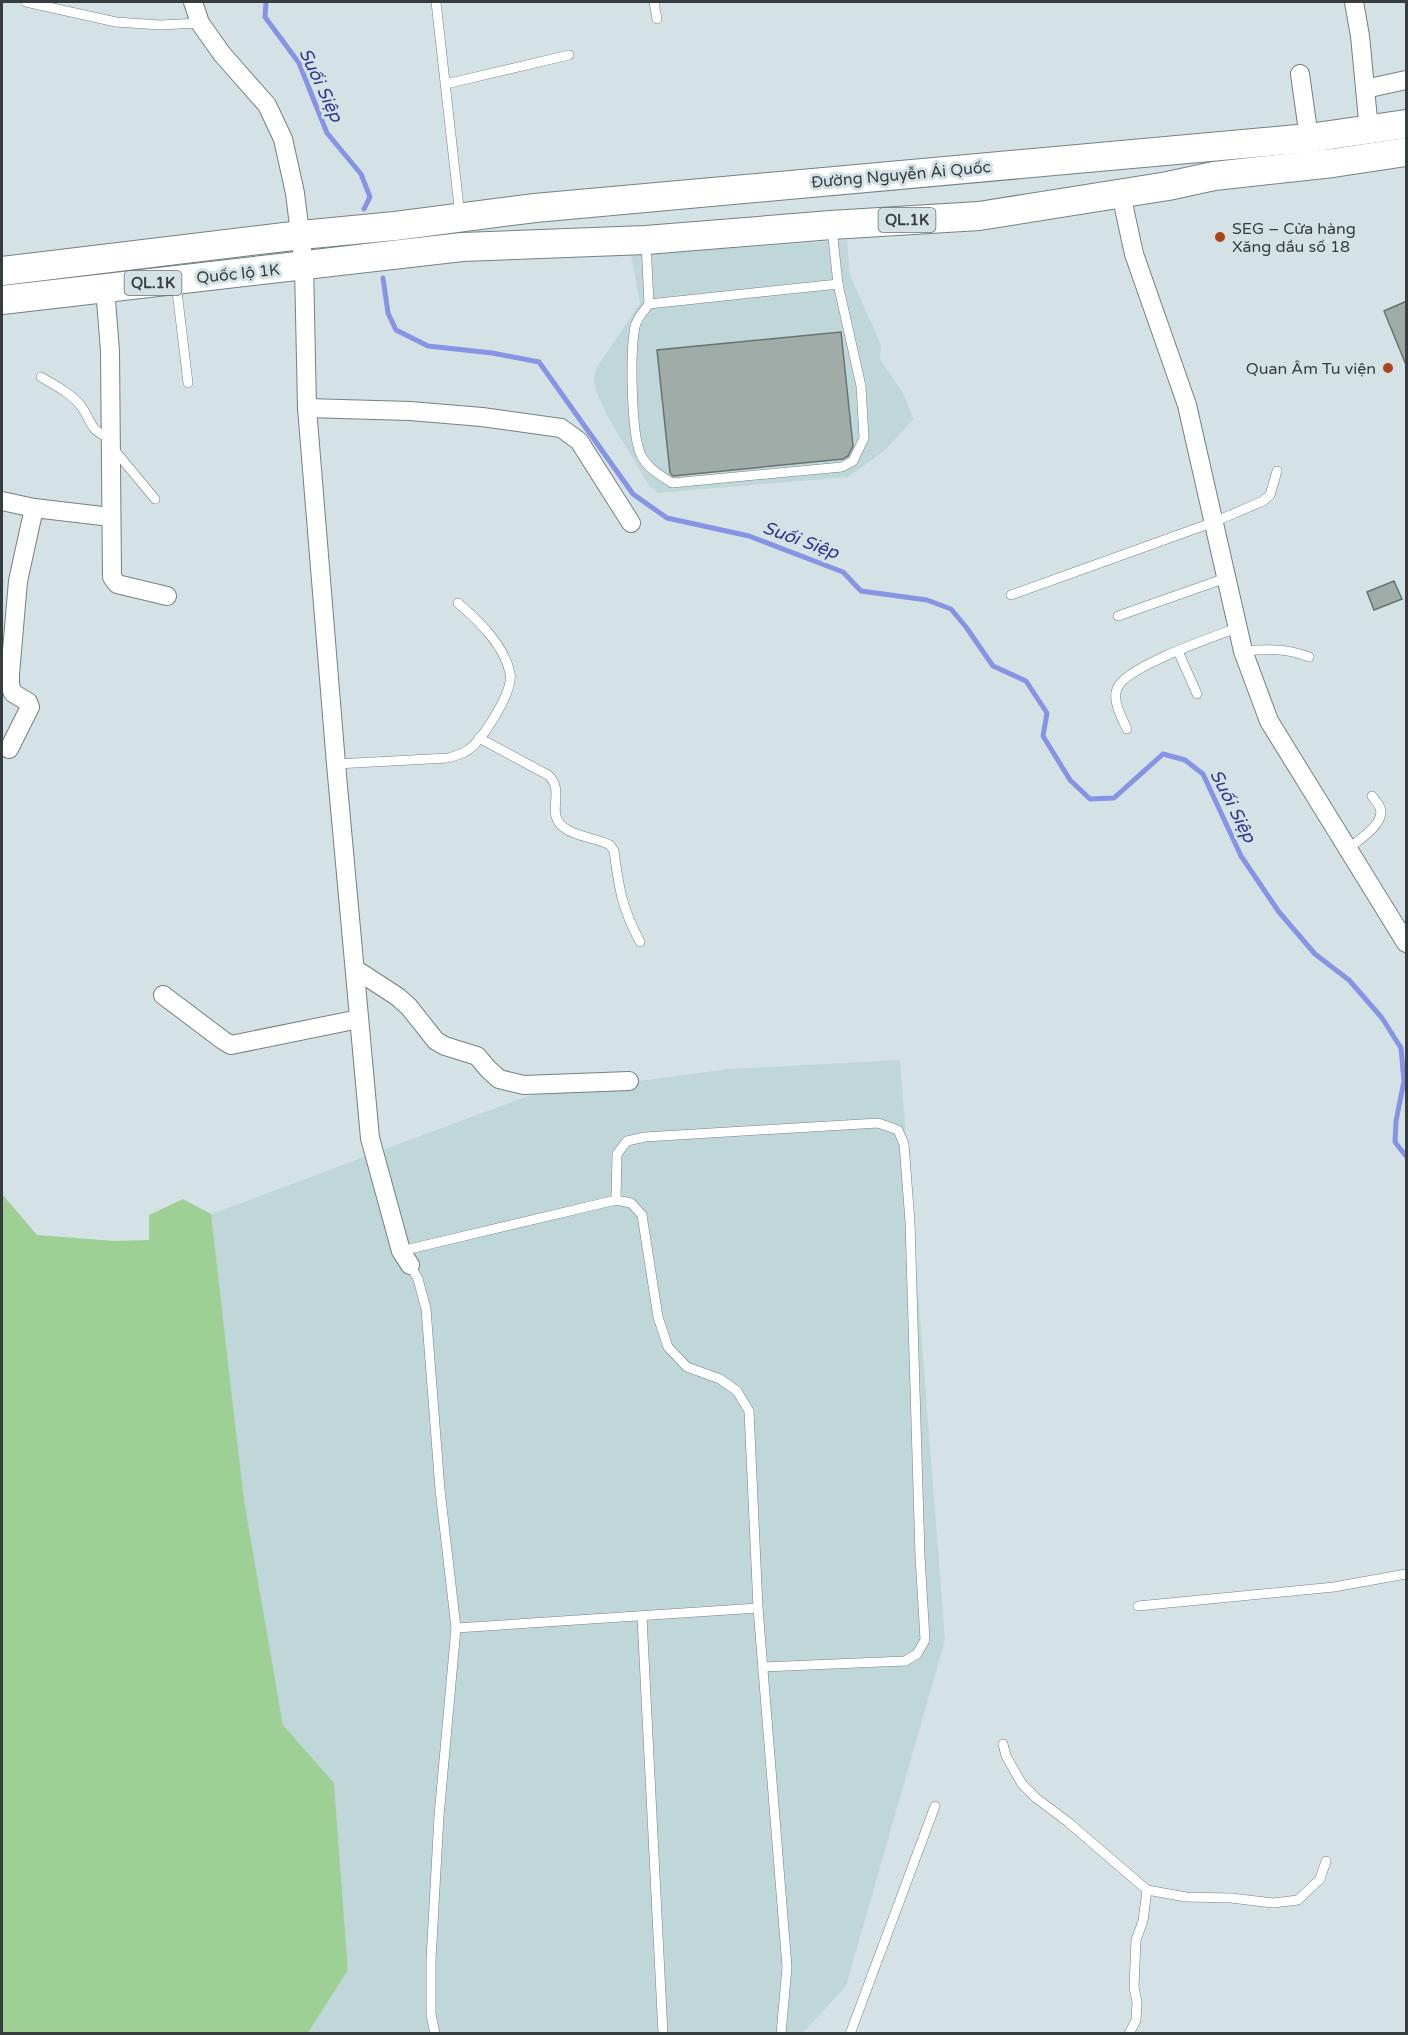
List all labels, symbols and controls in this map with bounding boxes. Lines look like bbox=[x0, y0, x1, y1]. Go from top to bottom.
water label: Suối Siệp bbox=[294, 45, 348, 127]
street label: Đường Nguyễn Ái Quốc bbox=[810, 157, 992, 193]
road number: QL.1K bbox=[878, 208, 936, 232]
place label: SEG – Cửa hàng Xăng dầu số 18 bbox=[1232, 219, 1356, 257]
marker: SEG – Cửa hàng Xăng dầu số 18 bbox=[1213, 230, 1227, 244]
street label: Quốc lộ 1K bbox=[195, 260, 281, 288]
road number: QL.1K bbox=[124, 271, 182, 295]
place label: Quan Âm Tu viện bbox=[1246, 359, 1376, 379]
marker: Quan Âm Tu viện bbox=[1381, 361, 1395, 375]
water label: Suối Siệp bbox=[760, 516, 843, 564]
water label: Suối Siệp bbox=[1205, 766, 1261, 848]

